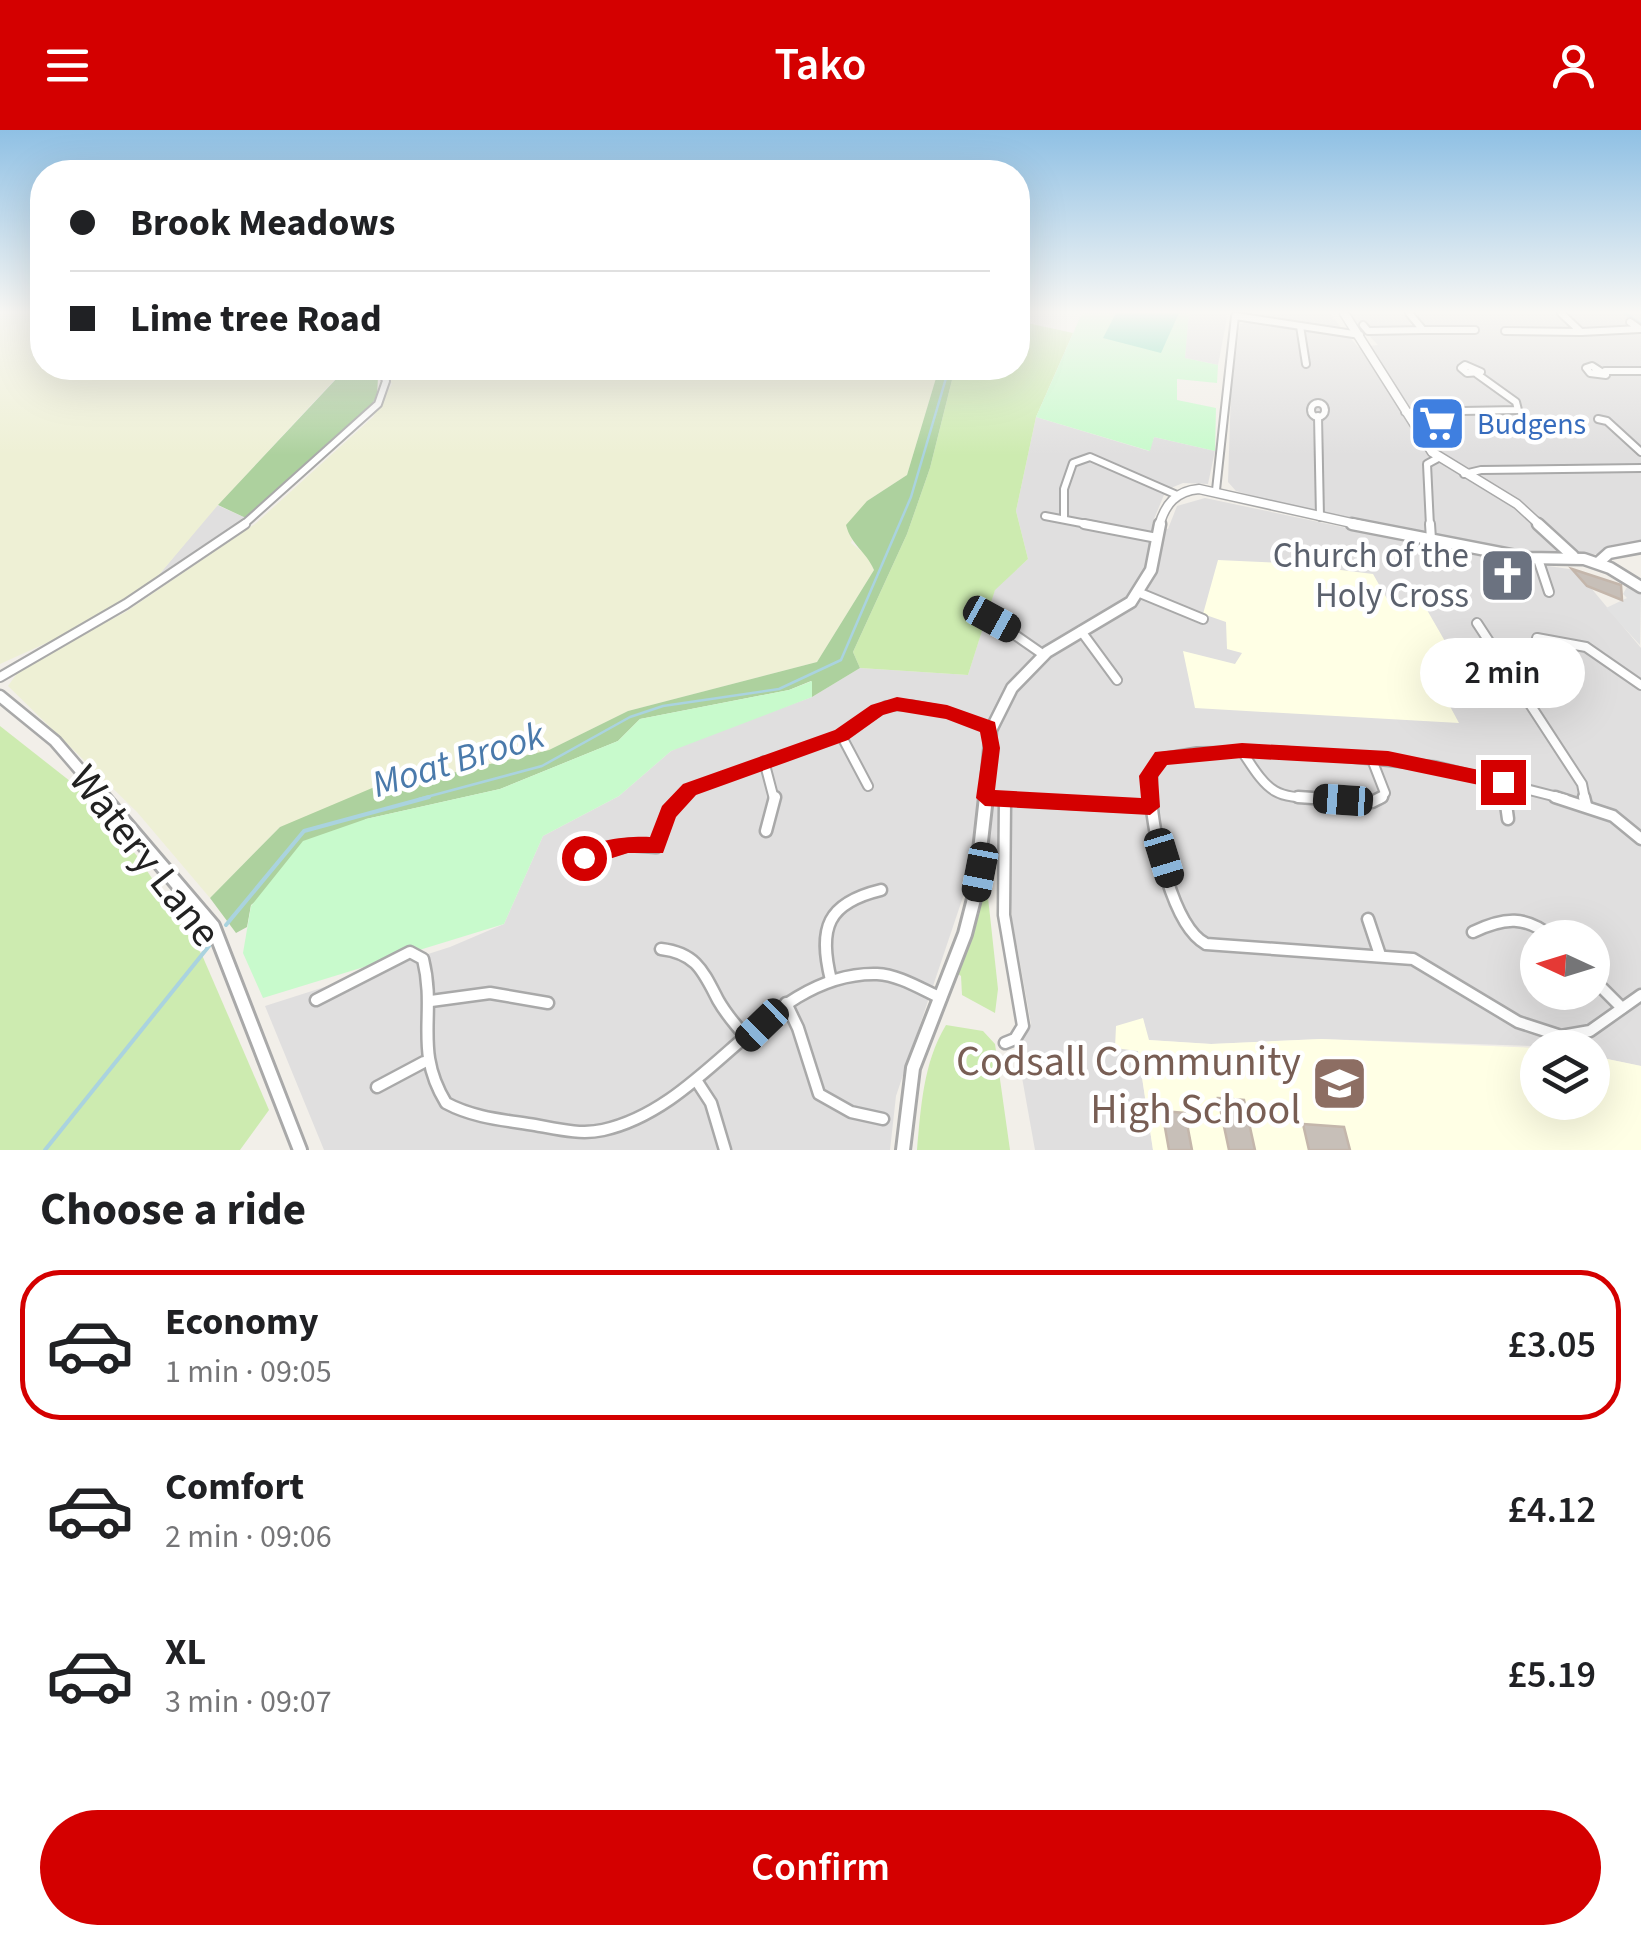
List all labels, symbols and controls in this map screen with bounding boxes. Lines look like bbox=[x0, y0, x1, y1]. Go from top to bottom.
text: Tako bbox=[775, 33, 866, 97]
icon: menu bbox=[40, 38, 95, 93]
icon: person bbox=[1546, 38, 1601, 93]
text: Brook Meadows bbox=[130, 196, 395, 250]
text: Lime tree Road bbox=[130, 292, 382, 346]
supermarket icon: Budgens bbox=[1408, 394, 1468, 454]
place label: Budgens bbox=[1477, 403, 1586, 446]
place label: Church of the Holy Cross bbox=[1273, 531, 1469, 621]
church icon: Church of the Holy Cross bbox=[1478, 545, 1538, 605]
car bbox=[958, 591, 1026, 647]
callout: 2 min bbox=[1420, 637, 1586, 707]
text: 2 min bbox=[1464, 650, 1541, 696]
water label: Moat Brook bbox=[365, 708, 552, 812]
street label: Watery Lane bbox=[54, 752, 235, 960]
route end bbox=[1481, 760, 1526, 805]
car bbox=[1312, 783, 1374, 817]
car bbox=[1141, 825, 1187, 891]
route start bbox=[562, 836, 607, 881]
car bbox=[960, 840, 1000, 904]
north arrow bbox=[1520, 920, 1610, 1010]
map controls bbox=[1520, 920, 1610, 1120]
car bbox=[730, 993, 794, 1057]
button: layers bbox=[1520, 1030, 1610, 1120]
place label: Codsall Community High School bbox=[956, 1032, 1301, 1140]
school or university icon: Codsall Community High School bbox=[1310, 1054, 1370, 1114]
text: Choose a ride bbox=[40, 1178, 306, 1242]
text: Economy bbox=[165, 1295, 318, 1349]
icon: car bbox=[45, 1300, 135, 1390]
text: £3.05 bbox=[1508, 1318, 1596, 1372]
text: 1 min · 09:05 bbox=[165, 1349, 332, 1395]
text: Comfort bbox=[165, 1460, 304, 1514]
icon: car bbox=[45, 1465, 135, 1555]
text: £4.12 bbox=[1508, 1483, 1596, 1537]
text: 2 min · 09:06 bbox=[165, 1514, 332, 1560]
text: XL bbox=[165, 1625, 206, 1679]
icon: car bbox=[45, 1630, 135, 1720]
text: £5.19 bbox=[1508, 1648, 1596, 1702]
text: 3 min · 09:07 bbox=[165, 1679, 332, 1725]
button: Confirm bbox=[40, 1810, 1601, 1925]

